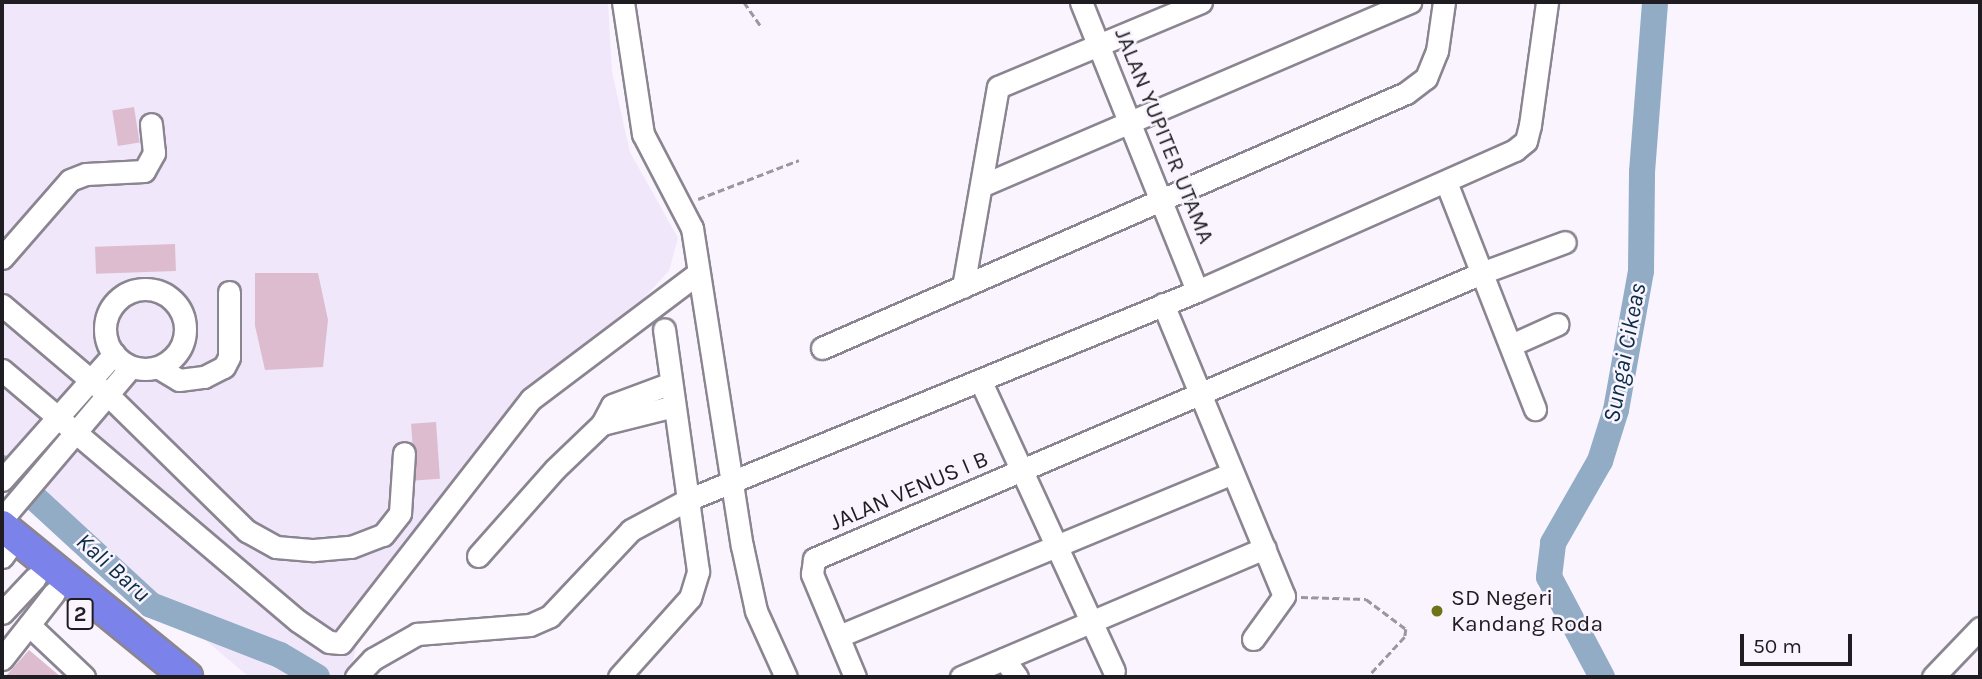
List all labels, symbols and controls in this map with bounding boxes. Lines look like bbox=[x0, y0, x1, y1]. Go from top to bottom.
street label: JALAN YUPITER UTAMA bbox=[1108, 24, 1220, 248]
water label: Sungai Cikeas bbox=[1597, 281, 1653, 425]
street label: JALAN VENUS I B bbox=[825, 445, 993, 537]
water label: Kali Baru bbox=[70, 527, 156, 609]
place label: SD Negeri Kandang Roda bbox=[1451, 584, 1603, 638]
road number: 2 bbox=[66, 596, 94, 632]
marker: SD Negeri Kandang Roda bbox=[1429, 603, 1445, 619]
scale bar bbox=[1744, 620, 1856, 664]
text: 50 m bbox=[1753, 634, 1802, 658]

